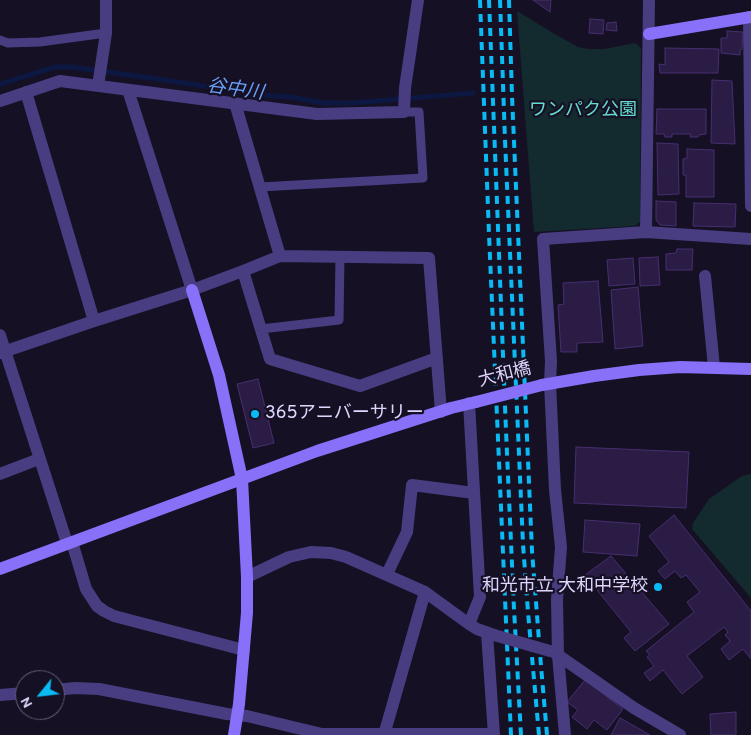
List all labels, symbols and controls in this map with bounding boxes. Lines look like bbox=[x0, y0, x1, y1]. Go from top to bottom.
water label: 谷中川 bbox=[205, 76, 265, 106]
park label: ワンパク公園 bbox=[529, 100, 637, 122]
street label: 大和橋 bbox=[476, 359, 534, 393]
place label: 365アニバーサリー bbox=[265, 403, 424, 425]
marker: 365アニバーサリー bbox=[249, 408, 261, 420]
place label: 和光市立 大和中学校 bbox=[482, 576, 648, 598]
marker: 和光市立 大和中学校 bbox=[652, 581, 664, 593]
north arrow bbox=[15, 670, 65, 720]
text: N bbox=[17, 694, 37, 711]

